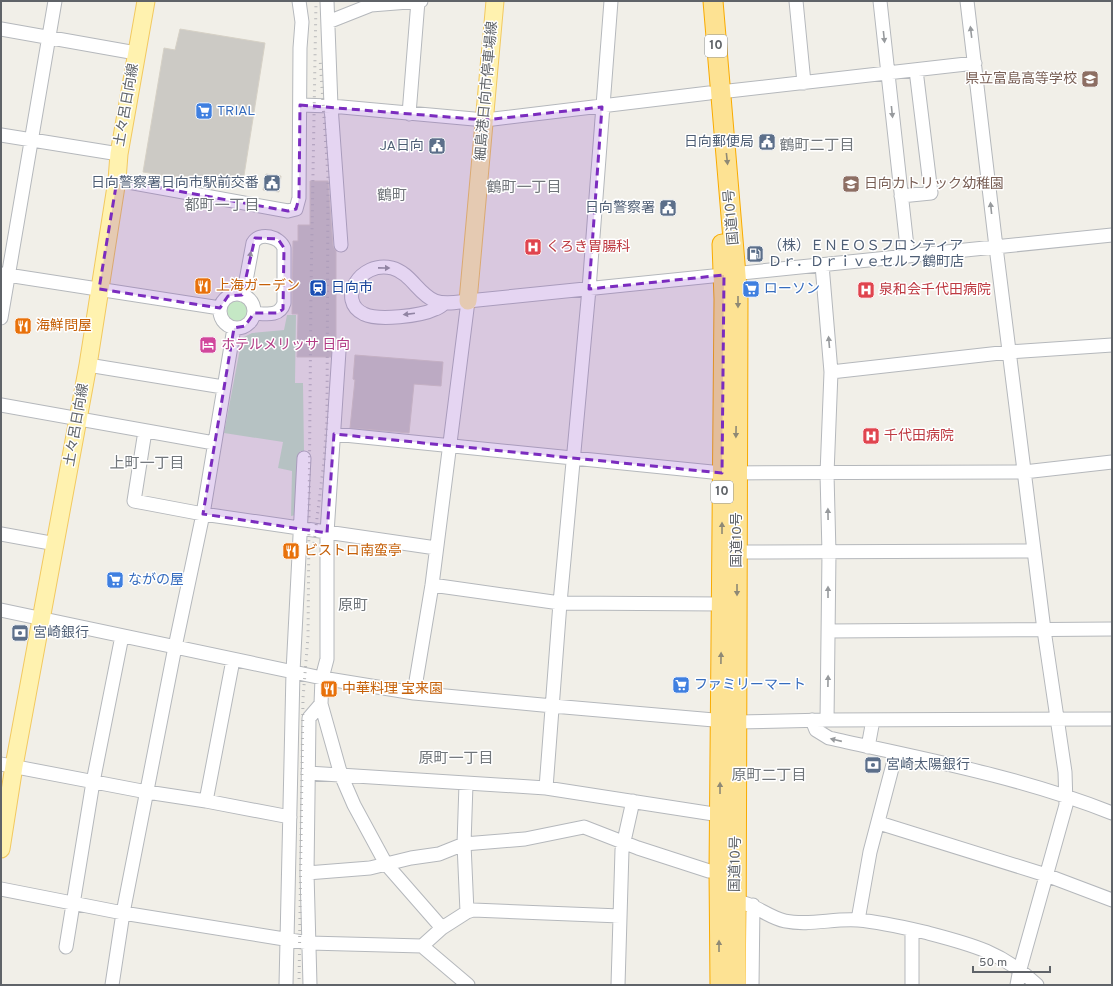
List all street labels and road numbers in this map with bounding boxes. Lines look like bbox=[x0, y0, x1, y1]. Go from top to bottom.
street label: 細島港日向市停車場線 bbox=[472, 21, 502, 161]
road number: 10 bbox=[705, 35, 727, 57]
street label: 土々呂日向線 bbox=[111, 62, 143, 148]
street label: 国道10号 bbox=[721, 188, 743, 246]
street label: 土々呂日向線 bbox=[61, 382, 93, 468]
road number: 10 bbox=[711, 481, 733, 503]
street label: 国道10号 bbox=[729, 512, 746, 568]
street label: 国道10号 bbox=[727, 836, 745, 892]

